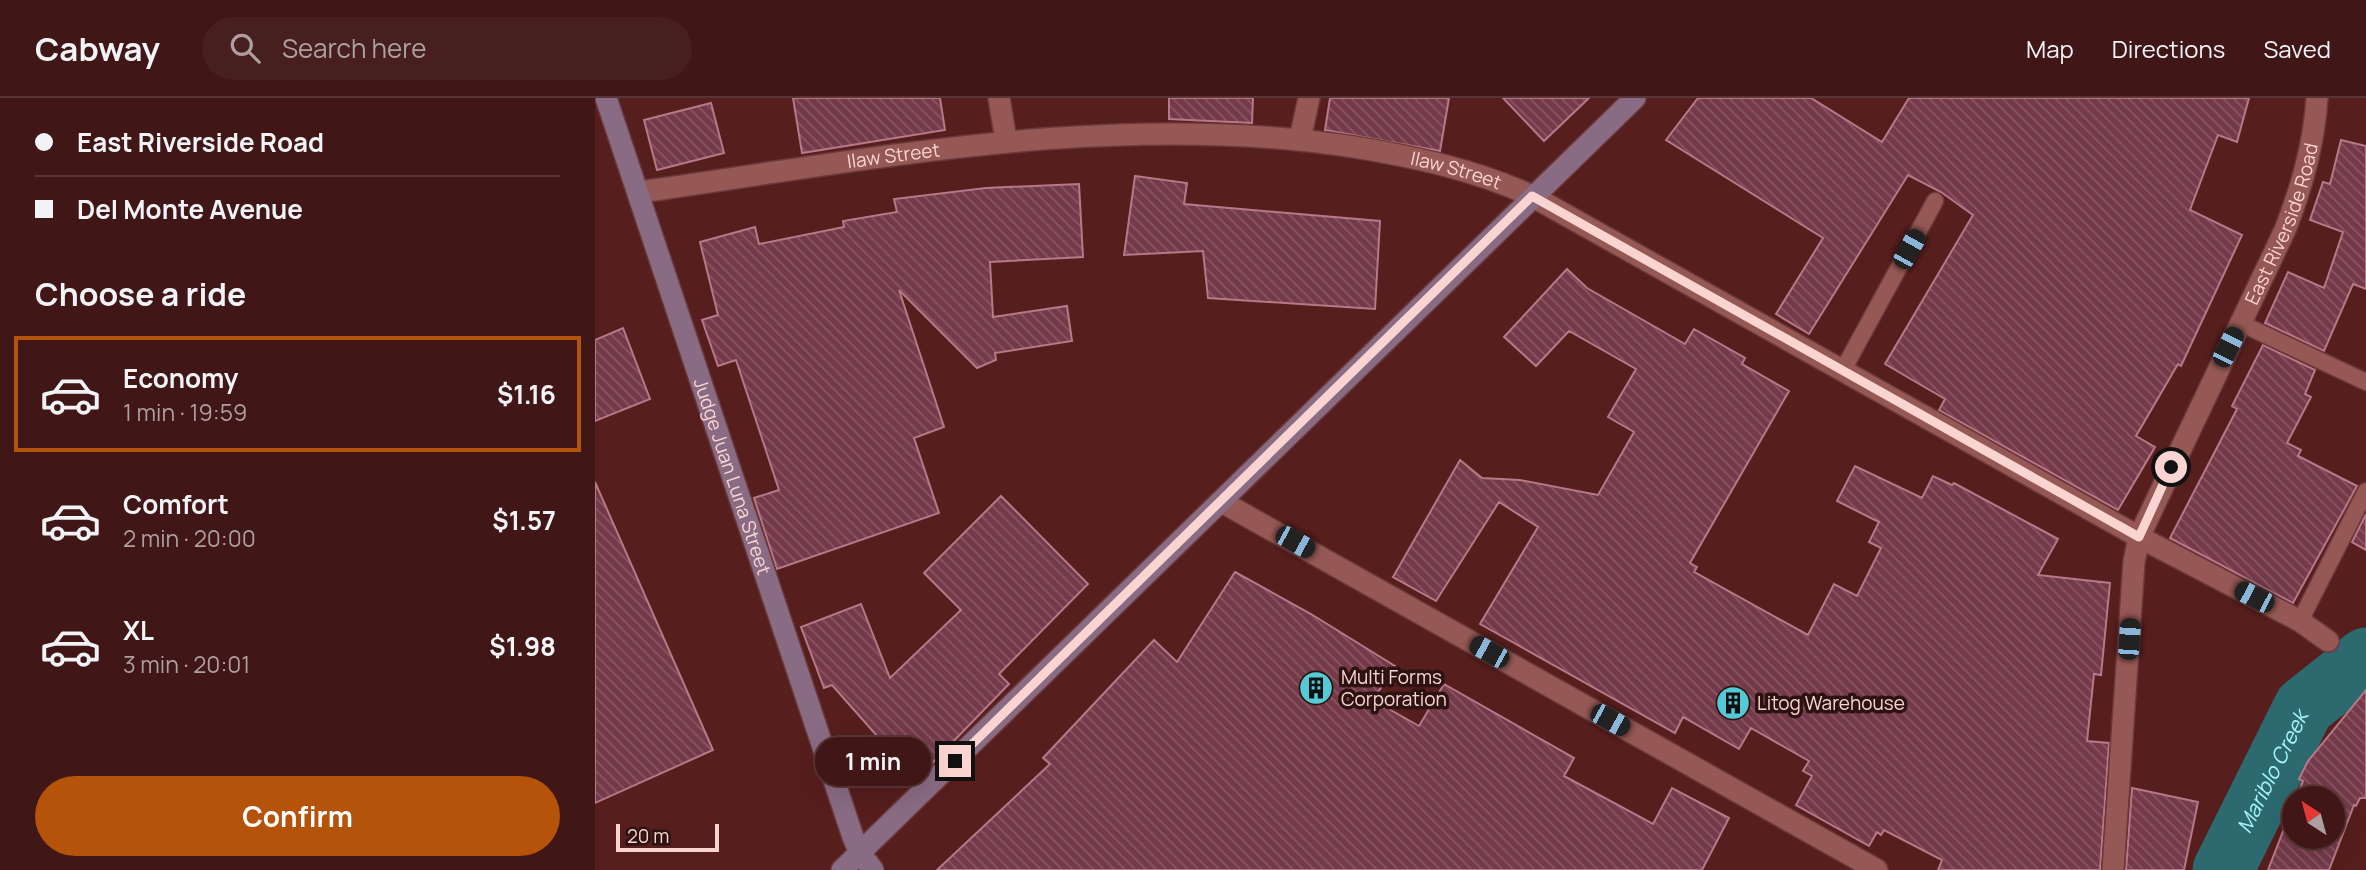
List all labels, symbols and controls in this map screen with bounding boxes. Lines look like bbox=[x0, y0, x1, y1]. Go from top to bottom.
search box bbox=[202, 17, 692, 80]
text: Cabway bbox=[35, 26, 160, 71]
icon: search bbox=[226, 29, 264, 67]
text: Search here bbox=[282, 30, 427, 66]
text: Map bbox=[2026, 32, 2074, 65]
text: Directions bbox=[2112, 32, 2225, 65]
text: Saved bbox=[2263, 32, 2331, 65]
text: East Riverside Road bbox=[77, 124, 324, 160]
street label: Ilaw Street bbox=[845, 136, 941, 174]
street label: East Riverside Road bbox=[2238, 141, 2324, 309]
street label: Ilaw Street bbox=[1408, 145, 1505, 195]
text: Del Monte Avenue bbox=[77, 191, 303, 227]
car bbox=[1890, 226, 1929, 272]
text: Choose a ride bbox=[35, 272, 246, 316]
car bbox=[2210, 324, 2247, 370]
text: Economy bbox=[123, 360, 238, 396]
icon: car bbox=[39, 363, 102, 426]
street label: Judge Juan Luna Street bbox=[688, 375, 777, 578]
text: $1.16 bbox=[497, 376, 556, 412]
text: 1 min · 19:59 bbox=[123, 396, 247, 428]
route start bbox=[2155, 451, 2187, 483]
text: Comfort bbox=[123, 486, 229, 522]
icon: car bbox=[39, 489, 102, 552]
text: $1.57 bbox=[492, 502, 556, 538]
text: 2 min · 20:00 bbox=[123, 522, 256, 554]
car bbox=[1272, 523, 1319, 561]
car bbox=[2231, 578, 2278, 616]
text: XL bbox=[123, 612, 154, 648]
icon: car bbox=[39, 615, 102, 678]
car bbox=[2118, 617, 2141, 661]
text: $1.98 bbox=[489, 628, 556, 664]
car bbox=[1466, 633, 1513, 671]
text: 3 min · 20:01 bbox=[123, 648, 250, 680]
place label: Multi Forms Corporation bbox=[1341, 664, 1447, 712]
building icon: Multi Forms Corporation bbox=[1297, 669, 1335, 707]
building icon: Litog Warehouse bbox=[1714, 684, 1752, 722]
place label: Litog Warehouse bbox=[1757, 690, 1905, 716]
car bbox=[1587, 701, 1634, 739]
water label: Mariblo Creek bbox=[2230, 703, 2315, 837]
callout: 1 min bbox=[815, 736, 931, 786]
text: 1 min bbox=[845, 745, 901, 777]
route end bbox=[939, 745, 971, 777]
button: Confirm bbox=[35, 776, 560, 856]
north arrow bbox=[2282, 786, 2345, 849]
map controls bbox=[2282, 786, 2345, 849]
scale bar bbox=[616, 821, 719, 853]
text: 20 m bbox=[627, 823, 669, 849]

